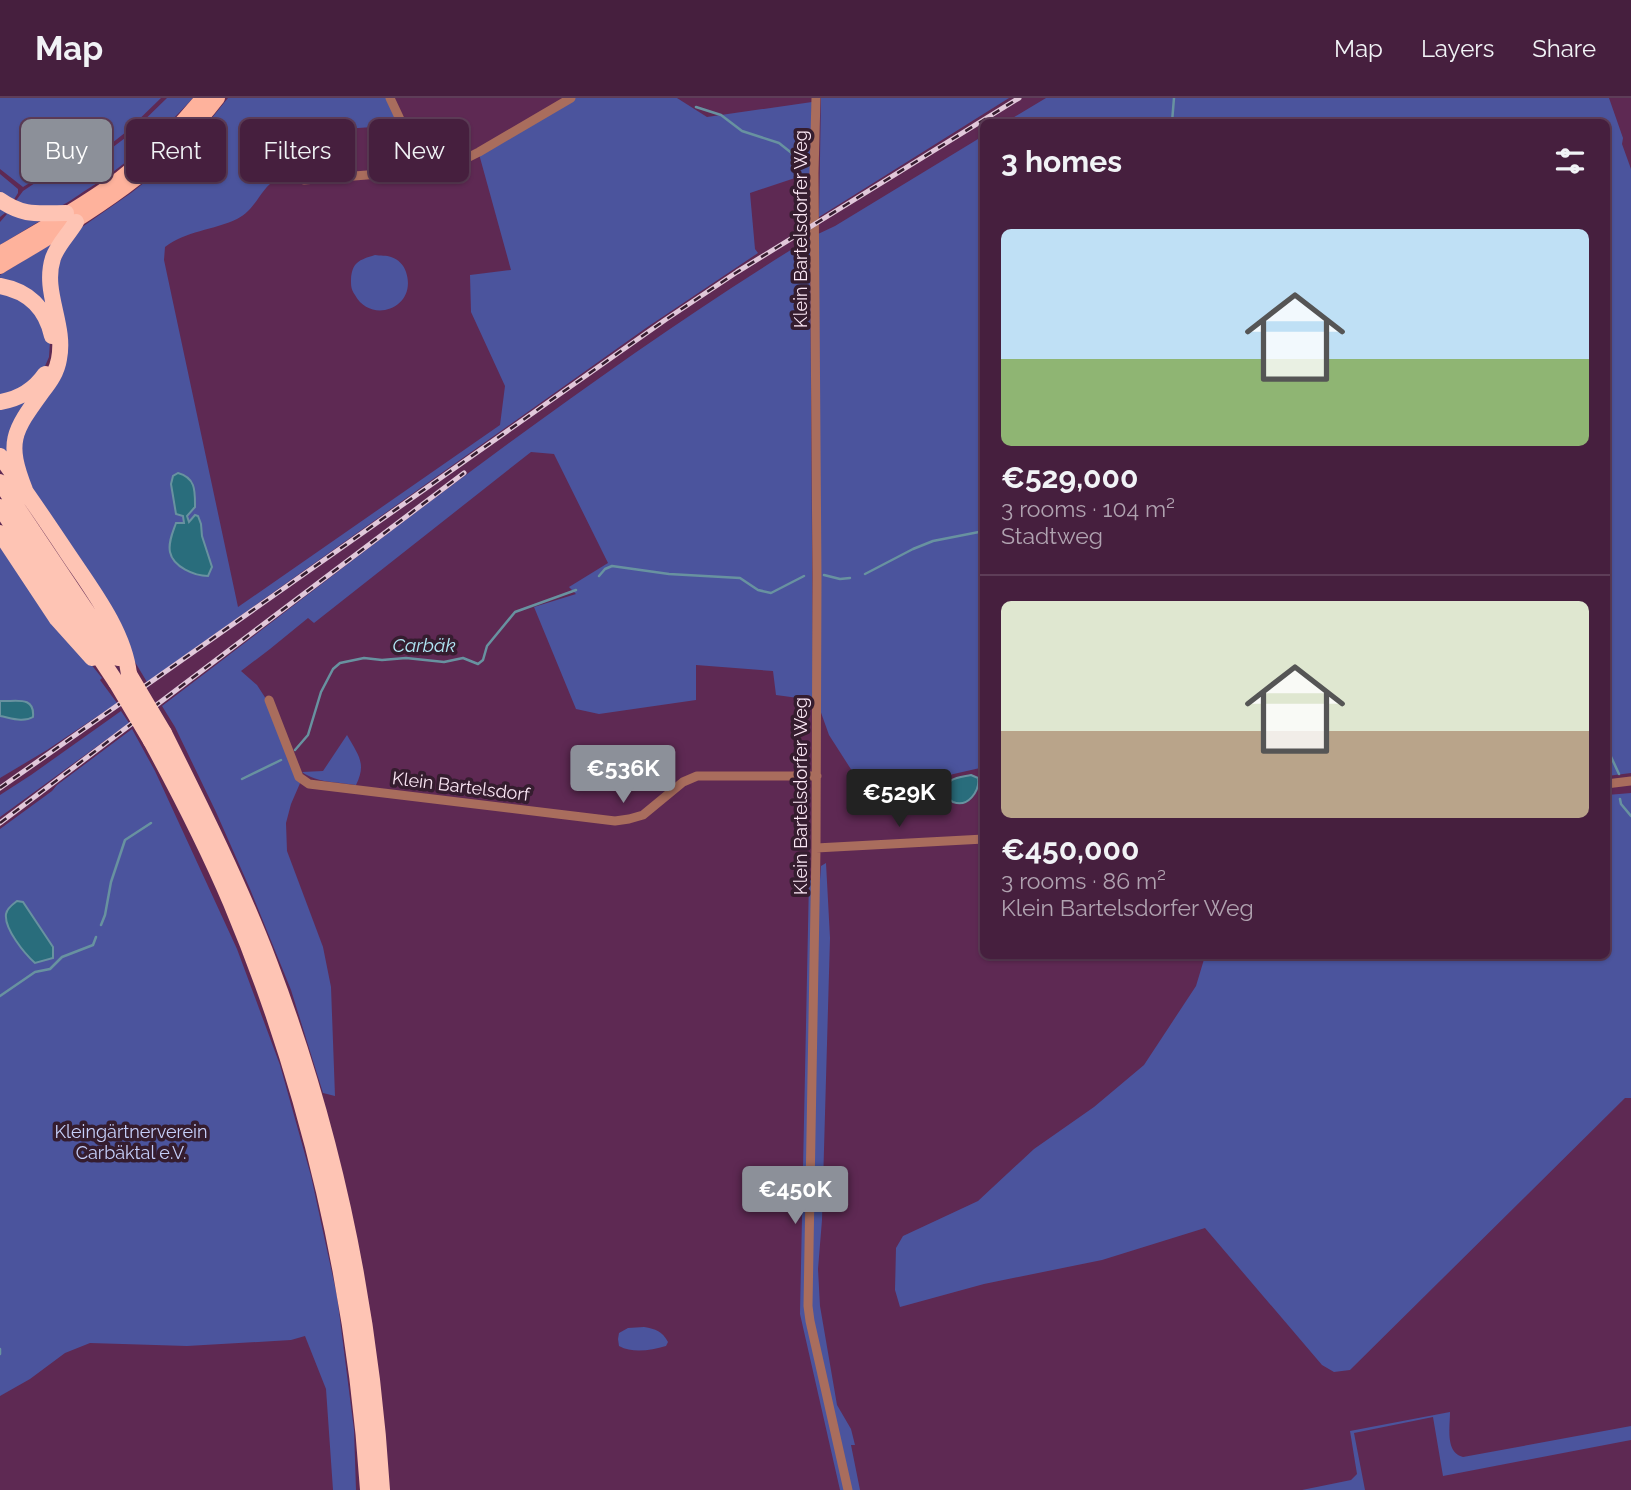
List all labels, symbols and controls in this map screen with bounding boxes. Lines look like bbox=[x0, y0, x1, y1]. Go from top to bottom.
text: Map bbox=[35, 29, 103, 68]
text: Map bbox=[1334, 34, 1383, 63]
text: Layers bbox=[1421, 34, 1494, 63]
text: Share bbox=[1532, 34, 1596, 63]
chip: Buy bbox=[21, 119, 112, 182]
chip: Rent bbox=[126, 119, 226, 182]
chip: Filters bbox=[240, 119, 355, 182]
chip: New bbox=[369, 119, 469, 182]
street label: Klein Bartelsdorfer Weg bbox=[790, 130, 811, 328]
icon: filters bbox=[1551, 142, 1589, 180]
text: 3 homes bbox=[1001, 144, 1122, 179]
icon: home bbox=[1232, 274, 1358, 400]
text: €529,000 bbox=[1001, 460, 1138, 495]
text: 3 rooms · 104 m² bbox=[1001, 495, 1175, 522]
text: Stadtweg bbox=[1001, 522, 1103, 549]
water label: Carbäk bbox=[392, 634, 456, 656]
icon: home bbox=[1232, 646, 1358, 772]
street label: Klein Bartelsdorfer Weg bbox=[790, 697, 811, 895]
pin: €536K bbox=[574, 746, 672, 805]
text: €536K bbox=[586, 754, 660, 781]
street label: Klein Bartelsdorf bbox=[391, 767, 532, 805]
pin: €529K bbox=[850, 770, 948, 829]
text: €529K bbox=[862, 778, 936, 805]
text: €450,000 bbox=[1001, 832, 1139, 867]
text: 3 rooms · 86 m² bbox=[1001, 867, 1166, 894]
text: Klein Bartelsdorfer Weg bbox=[1001, 894, 1254, 921]
park label: Kleingärtnerverein Carbäktal e.V. bbox=[55, 1121, 207, 1163]
pin: €450K bbox=[746, 1166, 844, 1226]
text: €450K bbox=[758, 1175, 832, 1202]

